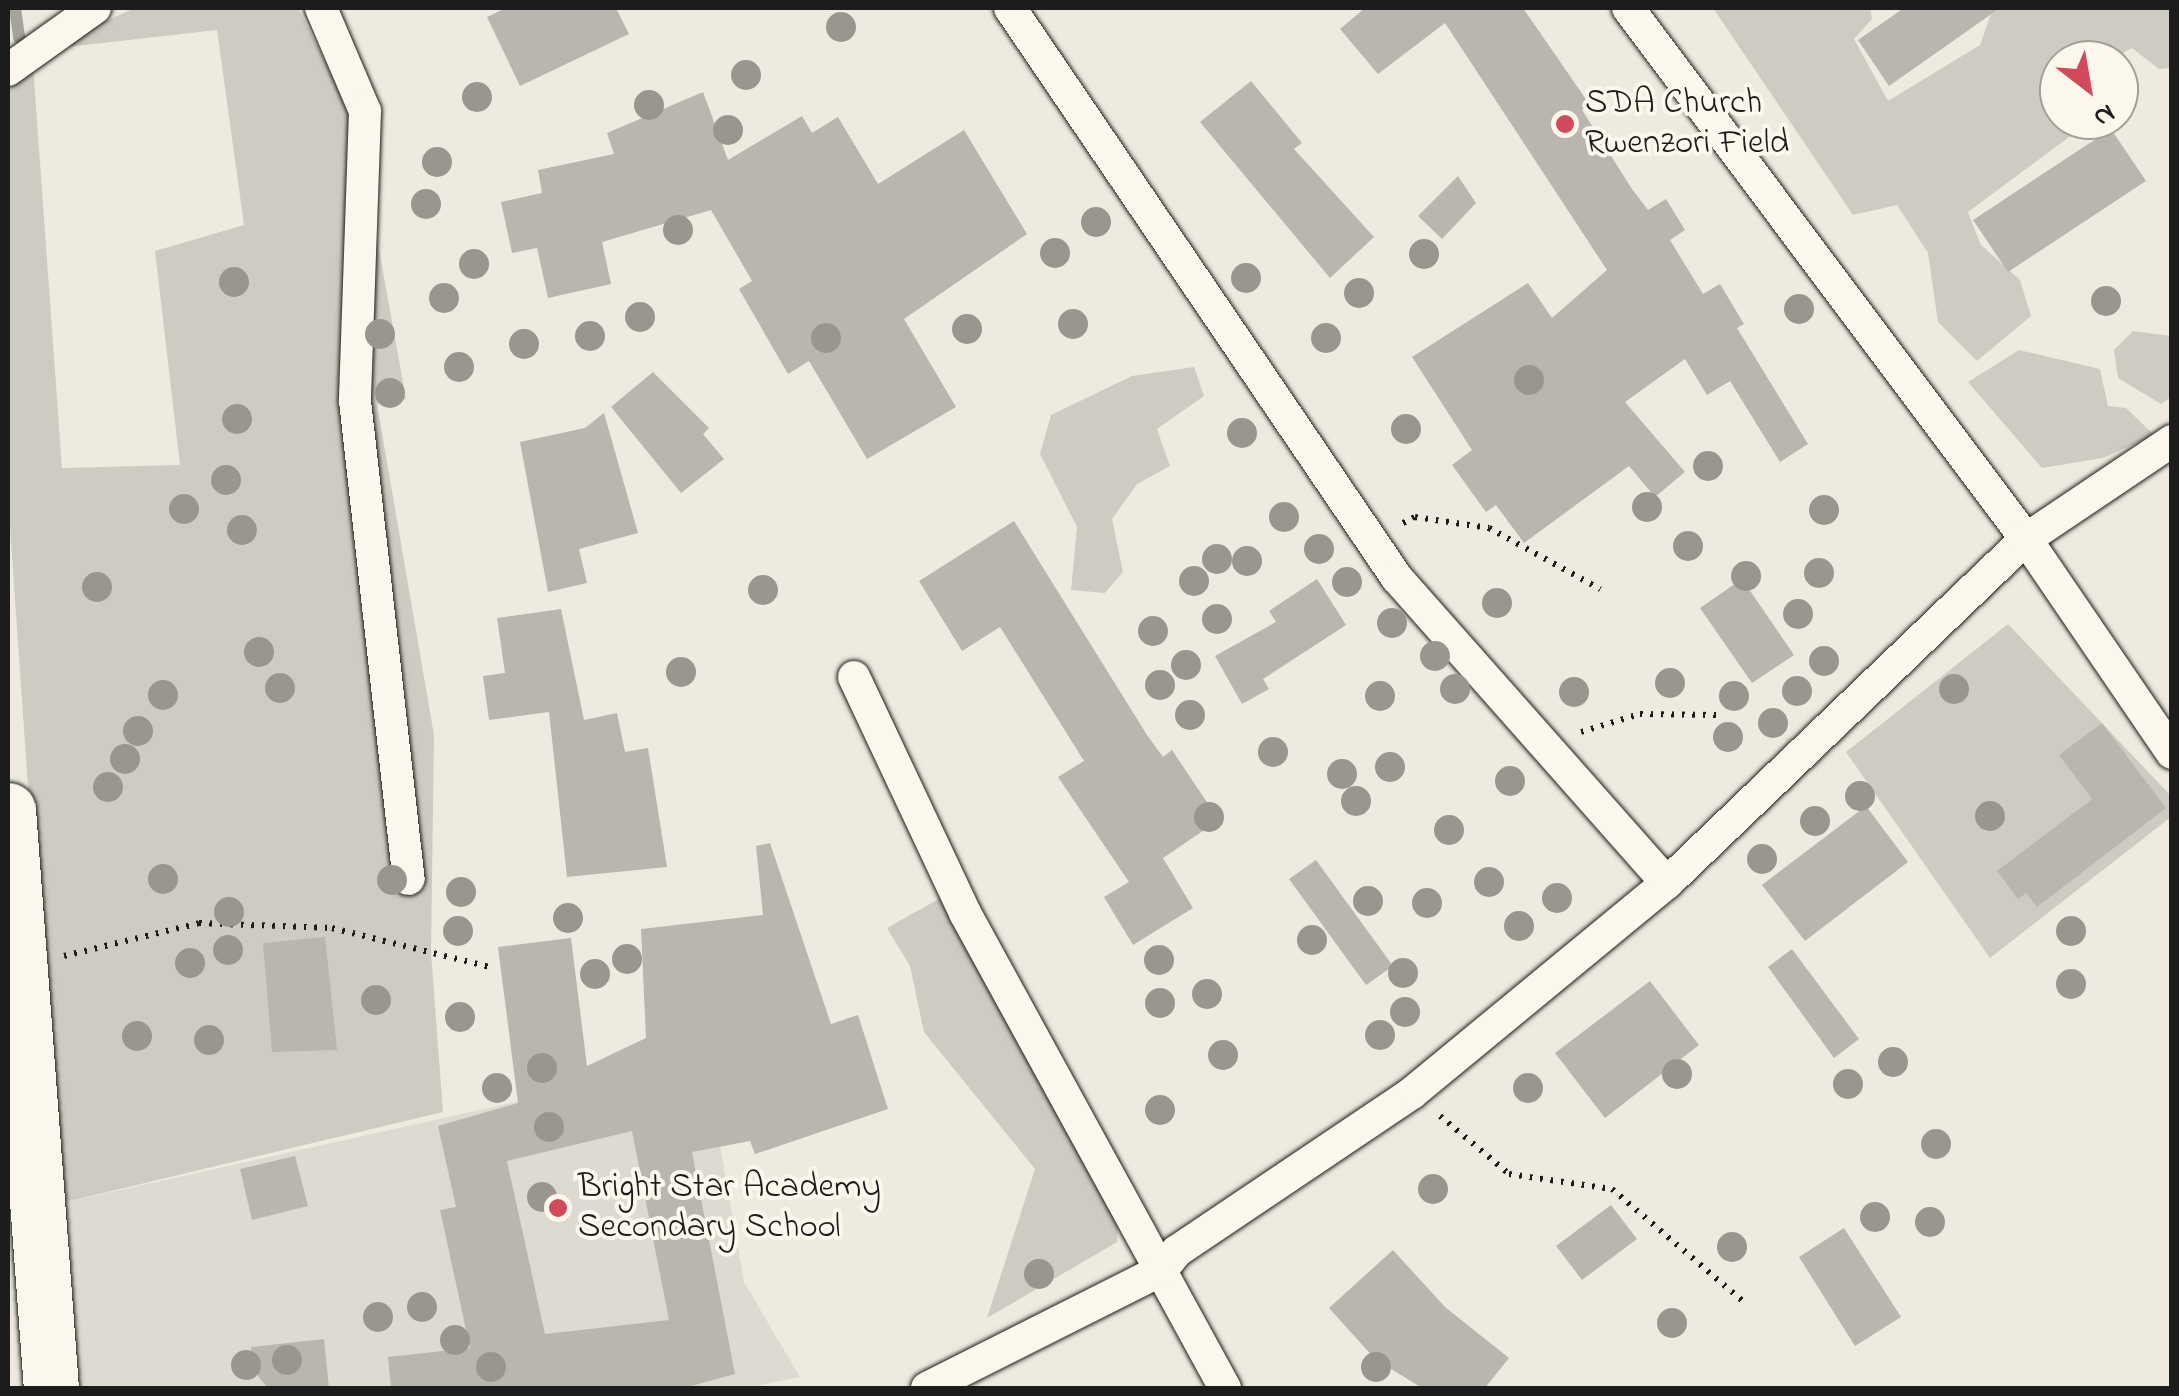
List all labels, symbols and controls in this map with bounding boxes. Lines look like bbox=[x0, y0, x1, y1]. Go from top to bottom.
north arrow bbox=[2039, 40, 2139, 140]
place label: SDA Church Rwenzori Field bbox=[1585, 83, 1789, 165]
text: N bbox=[2085, 92, 2122, 137]
marker: SDA Church Rwenzori Field bbox=[1554, 113, 1576, 135]
place label: Bright Star Academy Secondary School bbox=[578, 1167, 881, 1249]
marker: Bright Star Academy Secondary School bbox=[547, 1197, 569, 1219]

